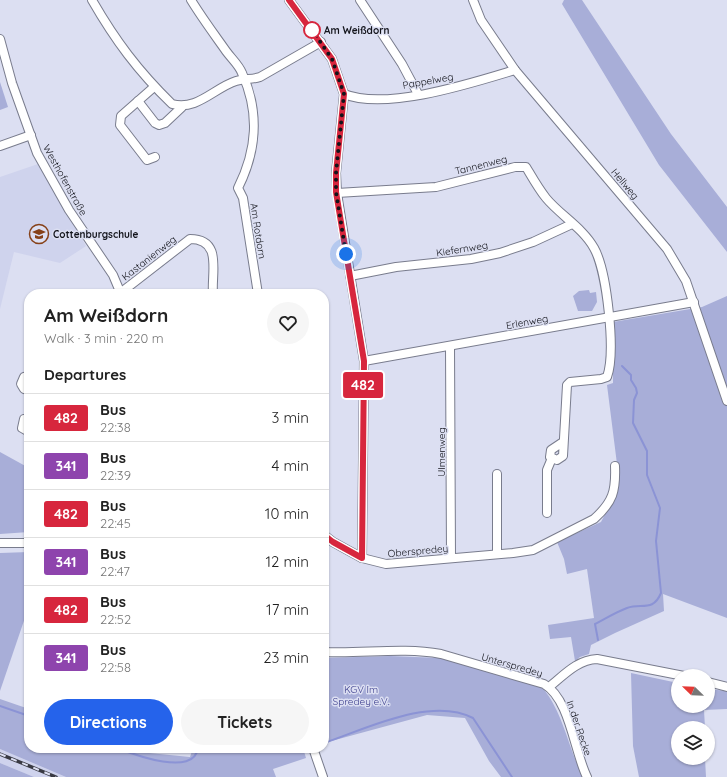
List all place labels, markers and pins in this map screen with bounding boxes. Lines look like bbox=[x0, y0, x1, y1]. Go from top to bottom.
marker: Am Weißdorn bbox=[303, 21, 321, 39]
place label: Am Weißdorn bbox=[324, 24, 389, 37]
school or university icon: Cottenburgschule bbox=[28, 223, 50, 245]
place label: Cottenburgschule bbox=[53, 228, 138, 241]

